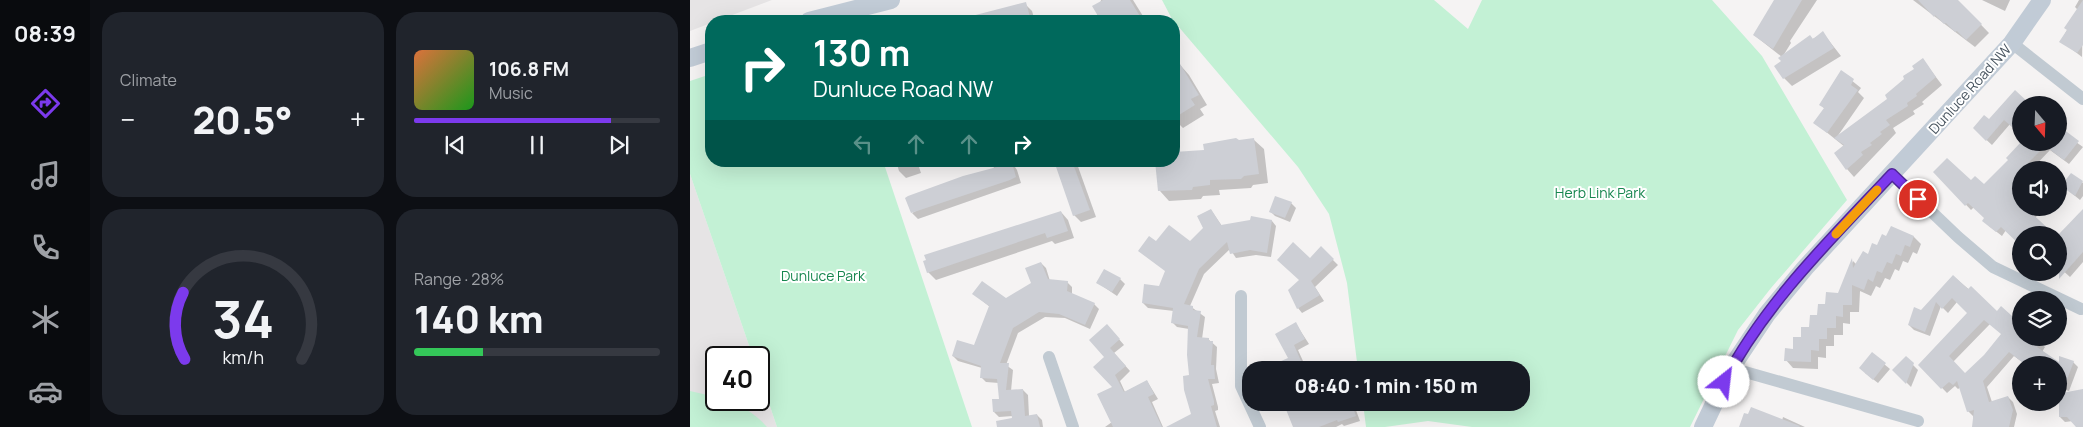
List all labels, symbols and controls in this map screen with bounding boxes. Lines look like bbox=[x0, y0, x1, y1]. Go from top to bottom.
text: 08:39 bbox=[14, 19, 76, 49]
text: 130 m bbox=[813, 29, 910, 77]
icon: right bbox=[730, 35, 795, 100]
street label: Dunluce Road NW bbox=[1924, 40, 2015, 138]
text: 106.8 FM bbox=[489, 56, 569, 82]
text: Climate bbox=[120, 69, 177, 91]
text: Dunluce Road NW bbox=[813, 74, 993, 104]
text: Music bbox=[489, 82, 533, 104]
icon: directions bbox=[28, 86, 63, 121]
text: 20.5° bbox=[192, 93, 293, 145]
north arrow bbox=[2012, 96, 2068, 151]
map controls bbox=[2012, 96, 2067, 411]
text: − bbox=[120, 100, 135, 138]
text: + bbox=[350, 100, 366, 138]
icon: left bbox=[849, 130, 877, 158]
icon: ahead bbox=[902, 130, 930, 158]
icon: ahead bbox=[955, 130, 983, 158]
icon: right bbox=[1008, 130, 1036, 158]
icon: previous bbox=[441, 131, 469, 159]
icon: pause bbox=[523, 131, 551, 159]
icon: next bbox=[605, 131, 633, 159]
icon: music bbox=[28, 158, 63, 193]
button: sound bbox=[2012, 161, 2067, 216]
pin bbox=[1897, 178, 1939, 220]
park label: Herb Link Park bbox=[1555, 183, 1646, 202]
icon: arrive bbox=[1904, 185, 1932, 213]
button: search bbox=[2012, 226, 2067, 281]
icon: phone bbox=[28, 230, 63, 265]
park label: Dunluce Park bbox=[781, 266, 866, 285]
text: Range · 28% bbox=[414, 268, 504, 290]
text: 34 bbox=[212, 283, 274, 354]
button: layers bbox=[2012, 291, 2067, 346]
text: 140 km bbox=[414, 292, 544, 344]
icon: climate bbox=[28, 302, 63, 337]
text: km/h bbox=[222, 345, 264, 369]
speed limit sign: 40 bbox=[705, 346, 770, 411]
position arrow bbox=[1697, 355, 1749, 407]
button: + bbox=[2012, 356, 2067, 411]
text: 08:40 · 1 min · 150 m bbox=[1294, 373, 1478, 399]
icon: car bbox=[28, 374, 63, 409]

